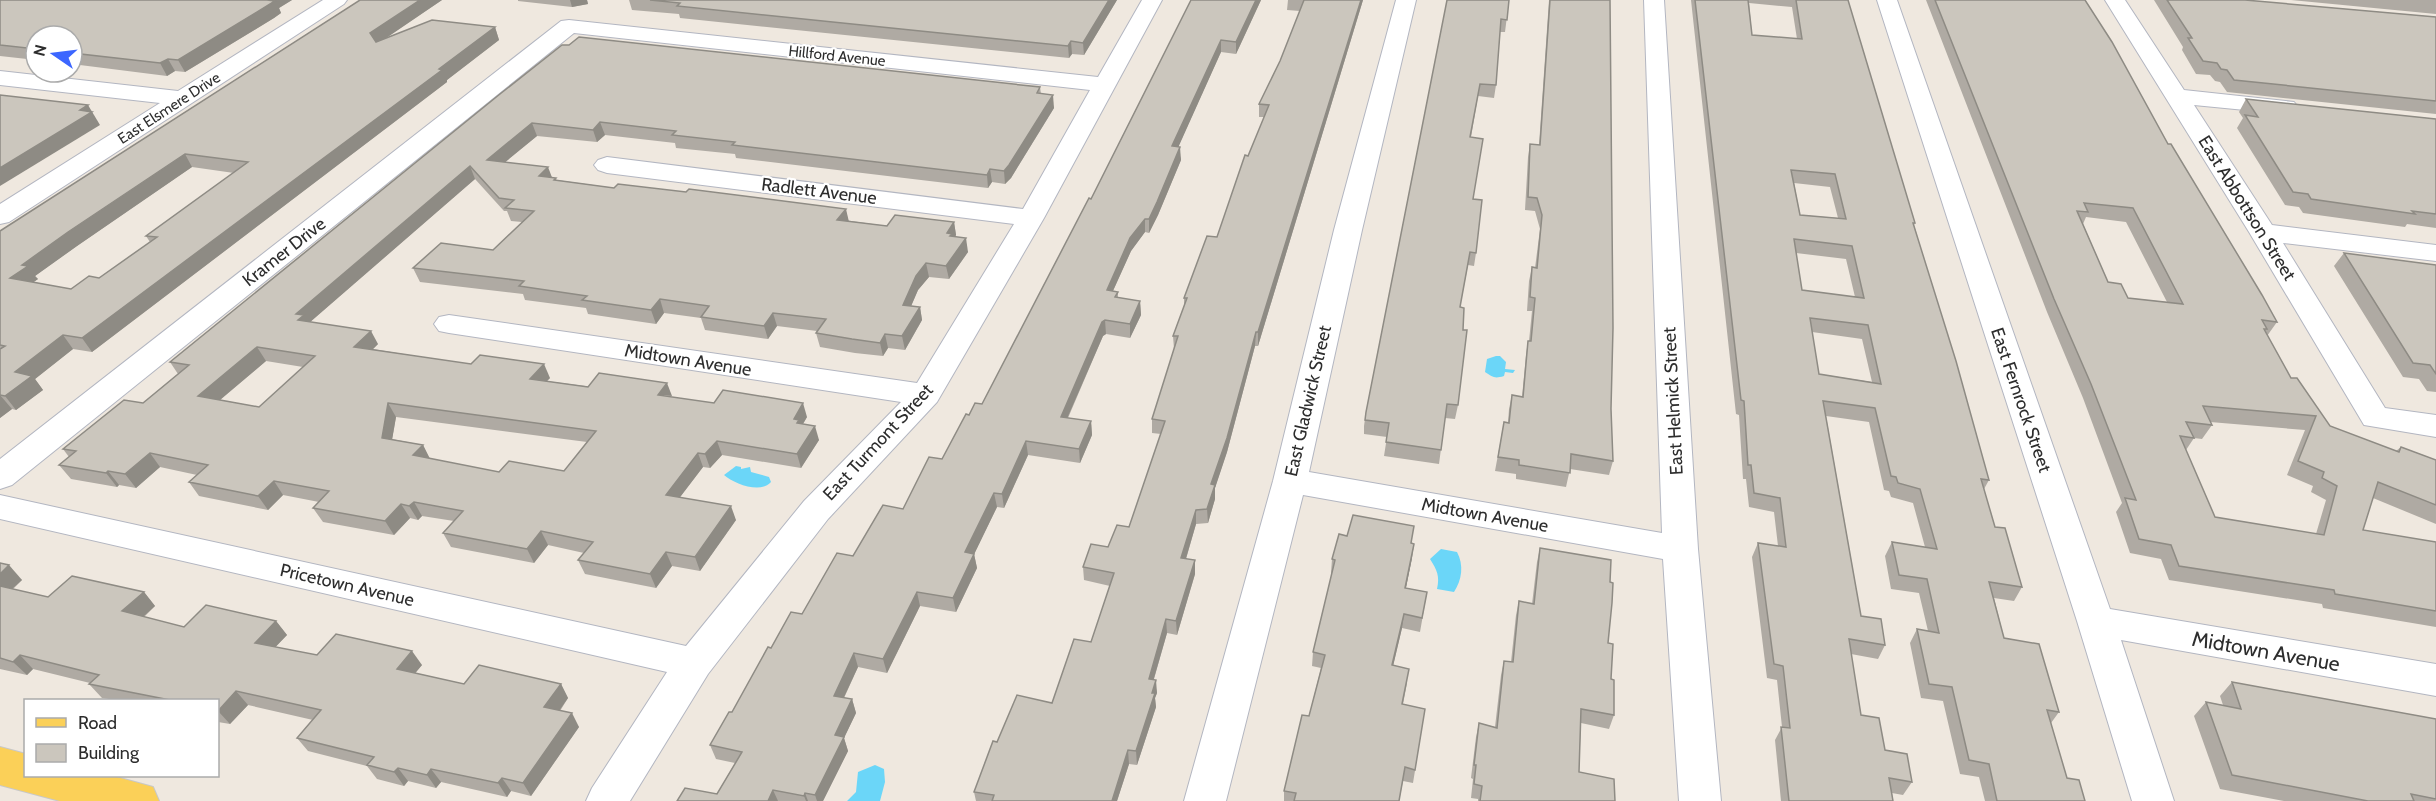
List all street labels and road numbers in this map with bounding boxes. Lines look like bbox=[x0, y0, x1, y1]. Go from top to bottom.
street label: Hillford Avenue bbox=[788, 42, 887, 70]
street label: East Elsmere Drive bbox=[114, 68, 224, 148]
street label: East Abbottson Street bbox=[2193, 131, 2301, 285]
street label: Radlett Avenue bbox=[760, 173, 878, 209]
street label: Kramer Drive bbox=[238, 213, 330, 291]
street label: East Gladwick Street bbox=[1280, 323, 1336, 479]
street label: East Fernrock Street bbox=[1986, 325, 2056, 475]
street label: East Helmick Street bbox=[1658, 326, 1688, 476]
street label: Midtown Avenue bbox=[623, 339, 753, 381]
street label: East Turmont Street bbox=[818, 379, 938, 505]
street label: Midtown Avenue bbox=[1420, 493, 1550, 537]
street label: Pricetown Avenue bbox=[278, 559, 416, 611]
street label: Midtown Avenue bbox=[2190, 626, 2342, 676]

